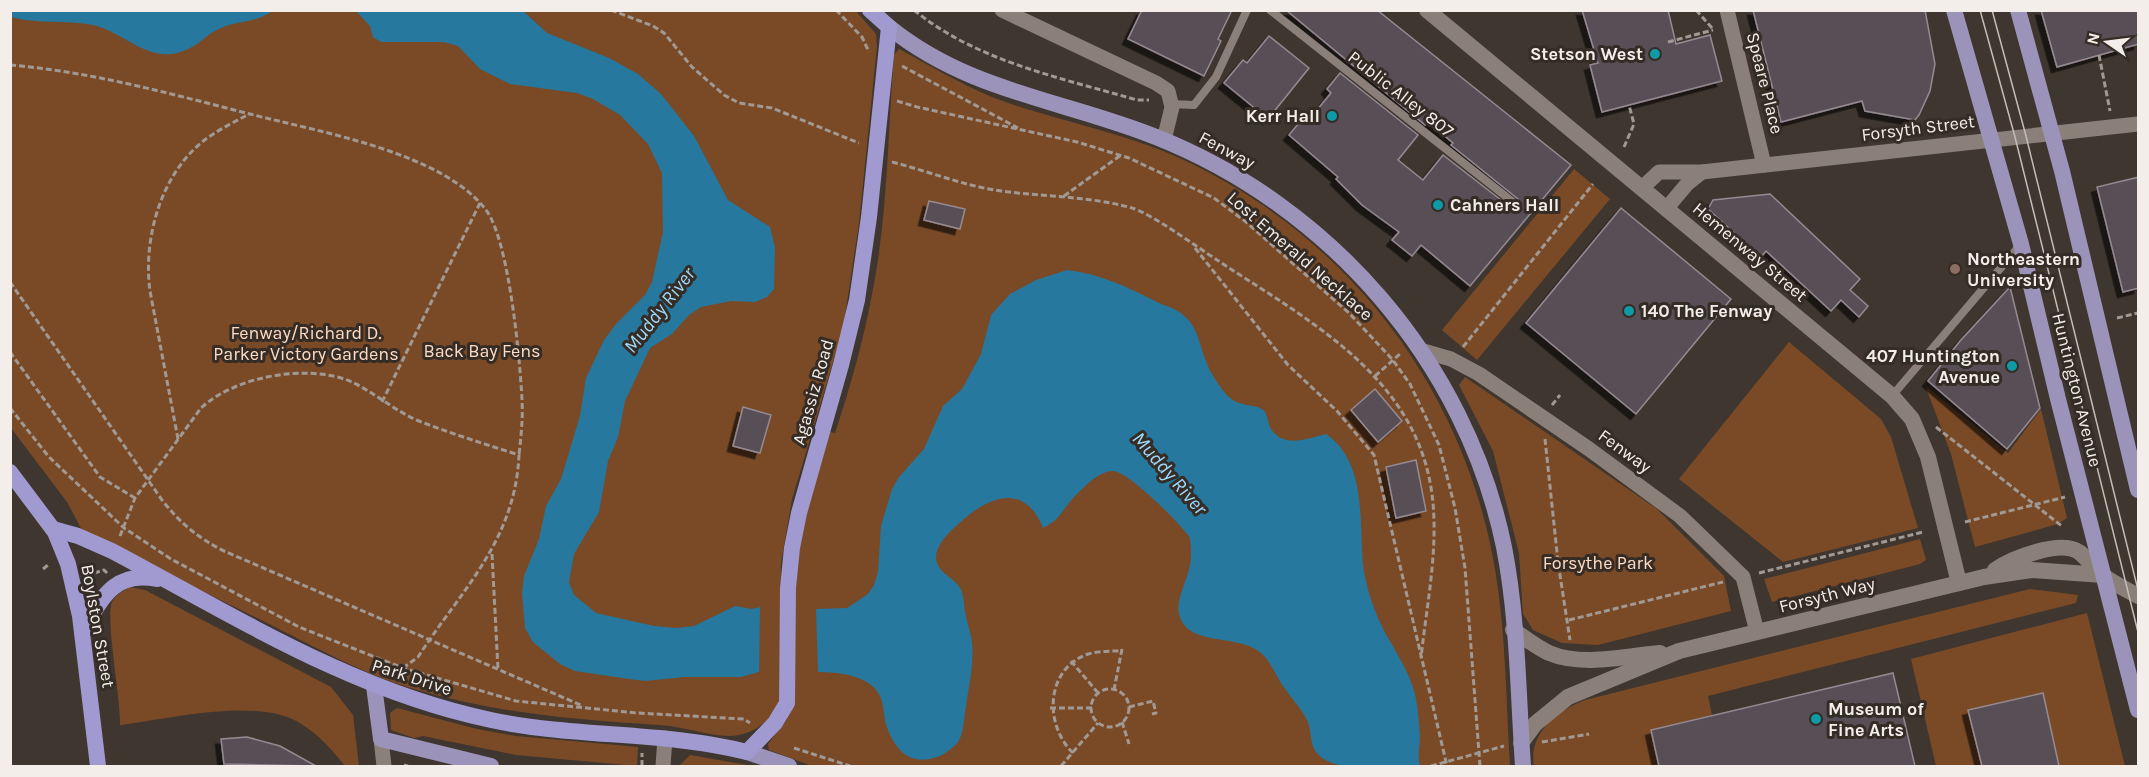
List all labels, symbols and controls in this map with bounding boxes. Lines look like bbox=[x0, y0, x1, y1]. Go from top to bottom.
north arrow bbox=[2077, 12, 2137, 72]
street label: Speare Place bbox=[1742, 30, 1788, 136]
text: N bbox=[2082, 31, 2104, 46]
place label: Stetson West bbox=[1530, 43, 1643, 65]
street label: Public Alley 807 bbox=[1344, 46, 1459, 142]
marker: Stetson West bbox=[1648, 47, 1662, 61]
place label: Kerr Hall bbox=[1246, 105, 1320, 127]
marker: Kerr Hall bbox=[1325, 109, 1339, 123]
street label: Forsyth Street bbox=[1860, 110, 1976, 146]
street label: Fenway bbox=[1195, 126, 1259, 174]
street label: Lost Emerald Necklace bbox=[1223, 187, 1377, 325]
place label: Cahners Hall bbox=[1450, 194, 1559, 216]
marker: Cahners Hall bbox=[1431, 198, 1445, 212]
street label: Hemenway Street bbox=[1688, 198, 1812, 307]
place label: Northeastern University bbox=[1967, 248, 2080, 291]
water label: Muddy River bbox=[619, 262, 701, 358]
marker: Northeastern University bbox=[1948, 262, 1962, 276]
place label: 140 The Fenway bbox=[1641, 300, 1772, 322]
marker: 140 The Fenway bbox=[1622, 304, 1636, 318]
street label: Huntington Avenue bbox=[2047, 311, 2107, 469]
park label: Fenway/Richard D. Parker Victory Gardens bbox=[213, 322, 399, 365]
street label: Agassiz Road bbox=[787, 337, 839, 447]
park label: Back Bay Fens bbox=[423, 340, 541, 362]
place label: 407 Huntington Avenue bbox=[1866, 345, 2000, 388]
marker: 407 Huntington Avenue bbox=[2005, 359, 2019, 373]
street label: Fenway bbox=[1594, 424, 1656, 478]
water label: Muddy River bbox=[1127, 427, 1213, 520]
park label: Forsythe Park bbox=[1543, 552, 1653, 574]
street label: Boylston Street bbox=[76, 563, 120, 690]
street label: Forsyth Way bbox=[1777, 572, 1878, 618]
street label: Park Drive bbox=[369, 654, 455, 700]
place label: Museum of Fine Arts bbox=[1828, 698, 1924, 741]
marker: Museum of Fine Arts bbox=[1809, 712, 1823, 726]

